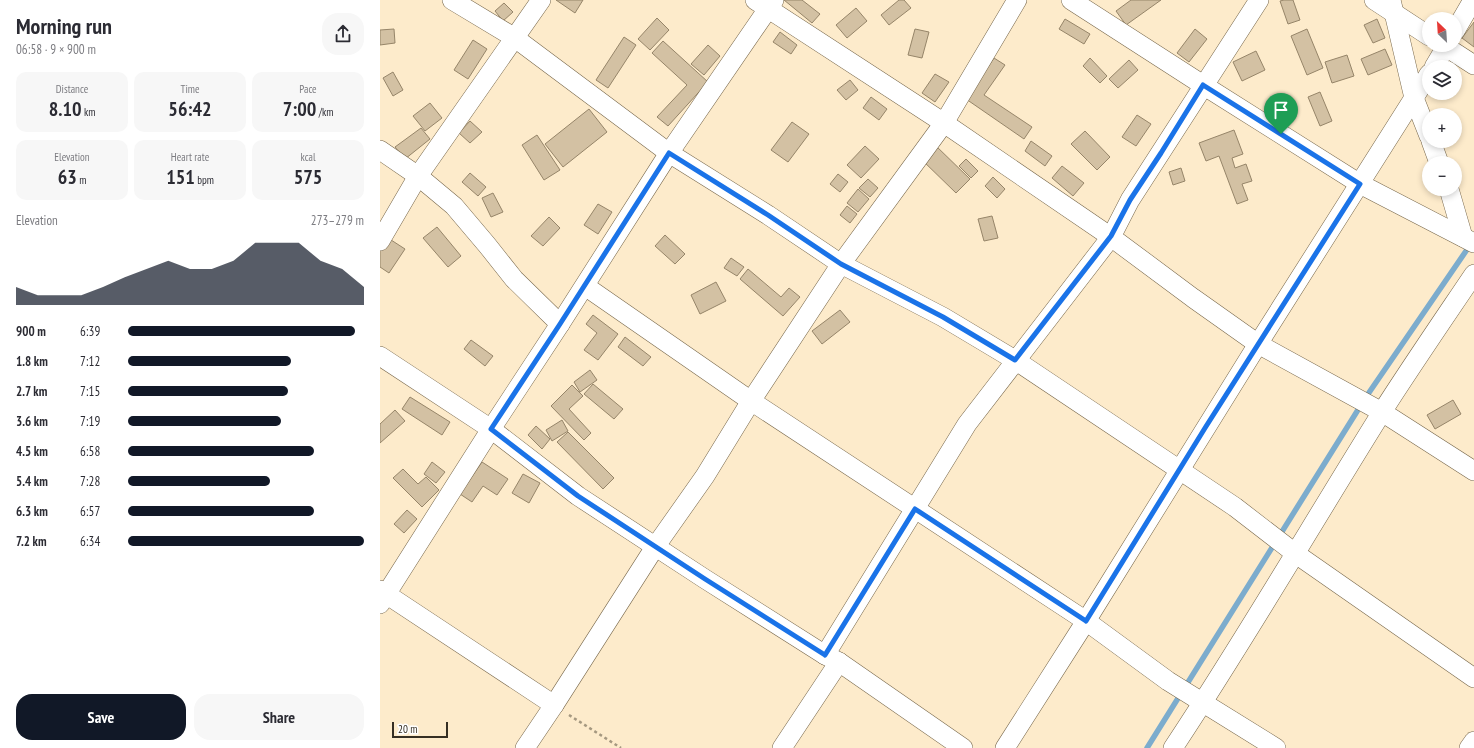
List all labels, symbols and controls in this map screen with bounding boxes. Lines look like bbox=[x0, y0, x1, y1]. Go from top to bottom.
text: Morning run bbox=[16, 12, 112, 40]
north arrow bbox=[1422, 12, 1462, 52]
map controls bbox=[1422, 12, 1462, 196]
button: share bbox=[322, 13, 364, 55]
text: 06:58 · 9 × 900 m bbox=[16, 41, 96, 58]
button: layers bbox=[1422, 60, 1462, 100]
text: Distance bbox=[56, 82, 88, 96]
text: Time bbox=[180, 82, 200, 96]
text: Pace bbox=[299, 82, 317, 96]
pin bbox=[1264, 93, 1298, 134]
text: 8.10 bbox=[49, 96, 82, 122]
text: 56:42 bbox=[168, 96, 212, 122]
text: 7:00 bbox=[283, 96, 316, 122]
icon: arrive bbox=[1270, 99, 1292, 121]
text: km bbox=[82, 105, 95, 119]
text: /km bbox=[316, 105, 333, 119]
button: + bbox=[1422, 108, 1462, 148]
text: Elevation bbox=[54, 150, 90, 164]
text: Heart rate bbox=[171, 150, 209, 164]
text: kcal bbox=[300, 150, 316, 164]
button: − bbox=[1422, 156, 1462, 196]
text: 63 bbox=[58, 164, 77, 190]
text: 151 bbox=[166, 164, 195, 190]
text: 575 bbox=[294, 164, 322, 190]
text: m bbox=[77, 173, 86, 187]
text: bpm bbox=[195, 173, 214, 187]
text: Elevation bbox=[16, 212, 58, 229]
text: 273–279 m bbox=[311, 212, 364, 229]
text: 900 m bbox=[16, 323, 46, 340]
text: 6:39 bbox=[80, 323, 100, 340]
text: 1.8 km bbox=[16, 353, 48, 370]
text: 7:12 bbox=[80, 353, 100, 370]
text: 2.7 km bbox=[16, 383, 47, 400]
text: 7:15 bbox=[80, 383, 100, 400]
text: 3.6 km bbox=[16, 413, 48, 430]
text: 7:19 bbox=[80, 413, 100, 430]
text: 4.5 km bbox=[16, 443, 48, 460]
text: 6:58 bbox=[80, 443, 100, 460]
text: 5.4 km bbox=[16, 473, 48, 490]
text: 7:28 bbox=[80, 473, 100, 490]
text: 6.3 km bbox=[16, 503, 48, 520]
text: 6:57 bbox=[80, 503, 100, 520]
text: 7.2 km bbox=[16, 533, 47, 550]
text: 6:34 bbox=[80, 533, 100, 550]
button: Save bbox=[16, 694, 186, 740]
button: Share bbox=[194, 694, 364, 740]
scale bar bbox=[392, 720, 448, 739]
text: 20 m bbox=[398, 722, 417, 736]

